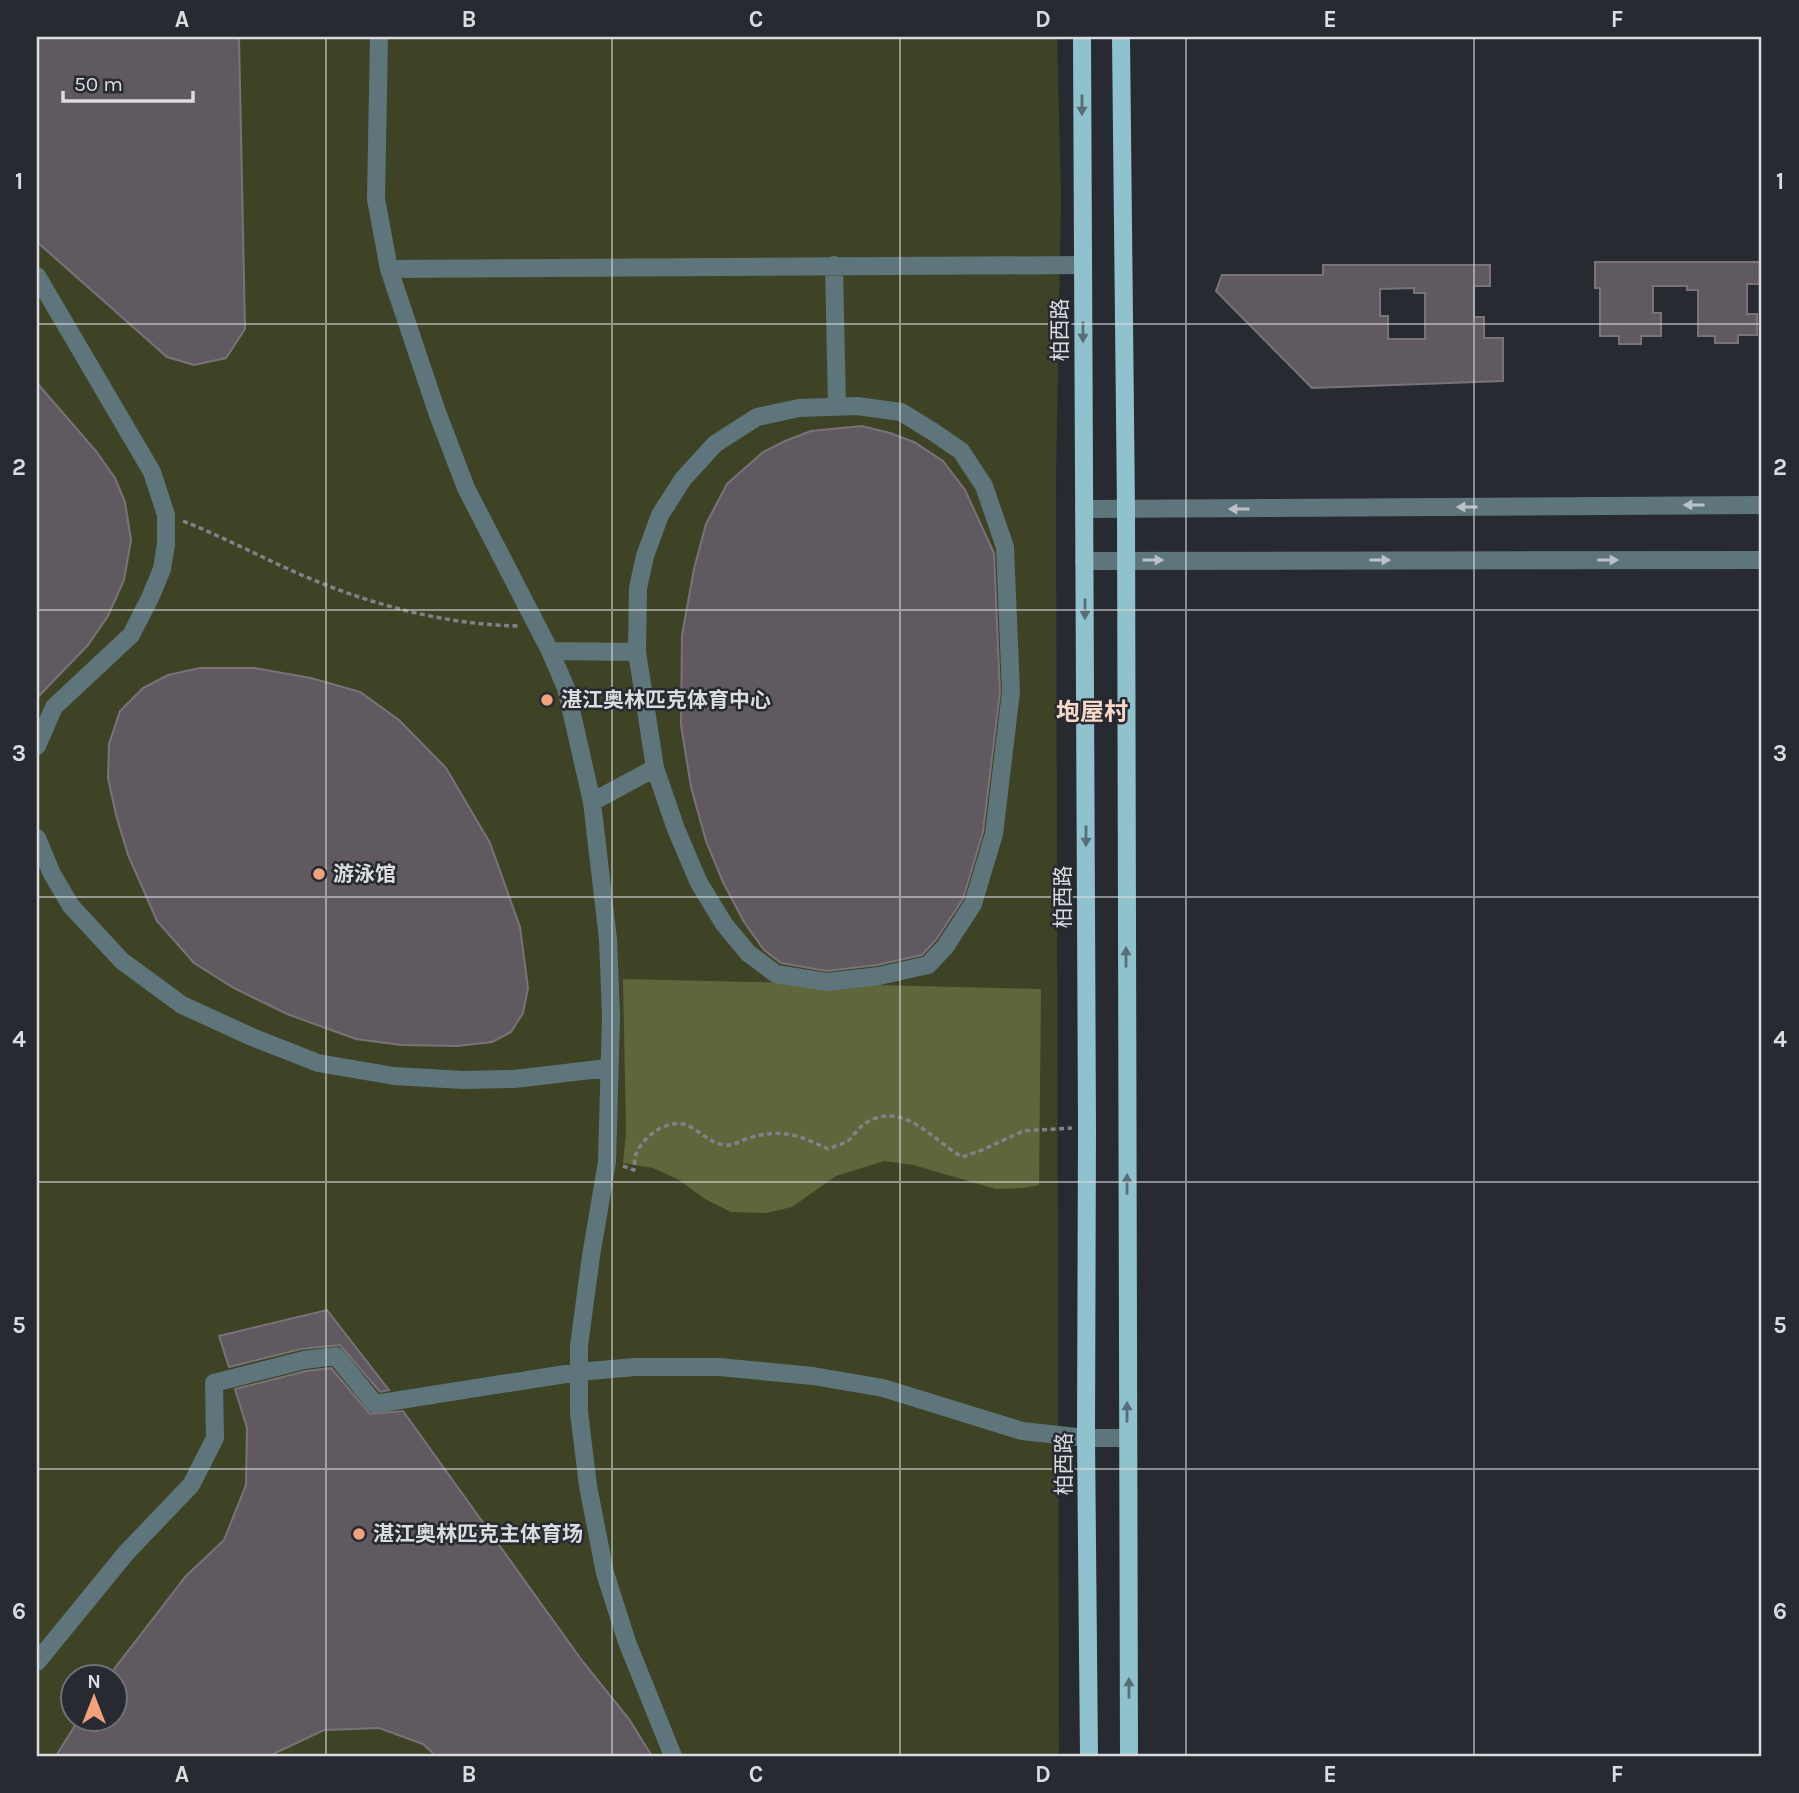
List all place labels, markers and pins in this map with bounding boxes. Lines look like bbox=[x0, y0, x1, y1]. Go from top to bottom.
place label: 湛江奥林匹克体育中心 bbox=[561, 688, 771, 712]
marker: 湛江奥林匹克体育中心 bbox=[539, 692, 555, 708]
place label: 游泳馆 bbox=[333, 862, 396, 886]
marker: 游泳馆 bbox=[311, 866, 327, 882]
place label: 湛江奥林匹克主体育场 bbox=[373, 1522, 583, 1546]
marker: 湛江奥林匹克主体育场 bbox=[351, 1526, 367, 1542]

